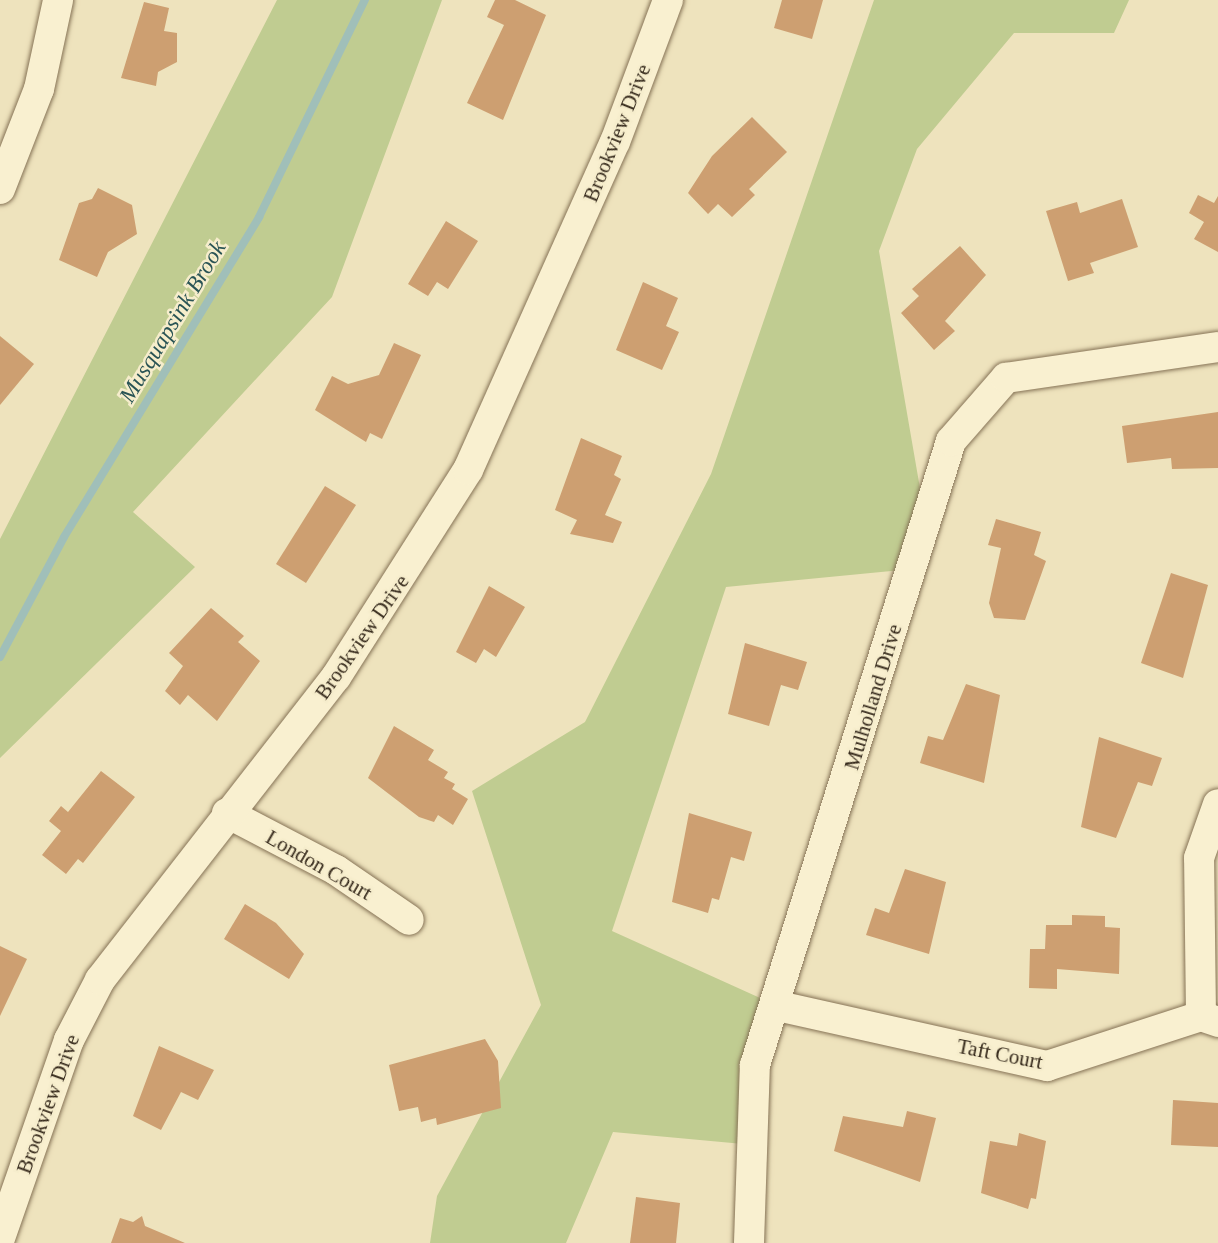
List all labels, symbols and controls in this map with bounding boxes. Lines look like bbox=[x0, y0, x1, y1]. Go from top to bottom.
street label: Brookview Drive bbox=[578, 60, 656, 206]
water label: Musquapsink Brook bbox=[114, 236, 232, 408]
street label: Brookview Drive bbox=[310, 570, 414, 704]
street label: Mulholland Drive bbox=[839, 621, 907, 773]
street label: London Court bbox=[261, 824, 377, 906]
street label: Brookview Drive bbox=[11, 1031, 85, 1177]
street label: Taft Court bbox=[955, 1033, 1045, 1075]

